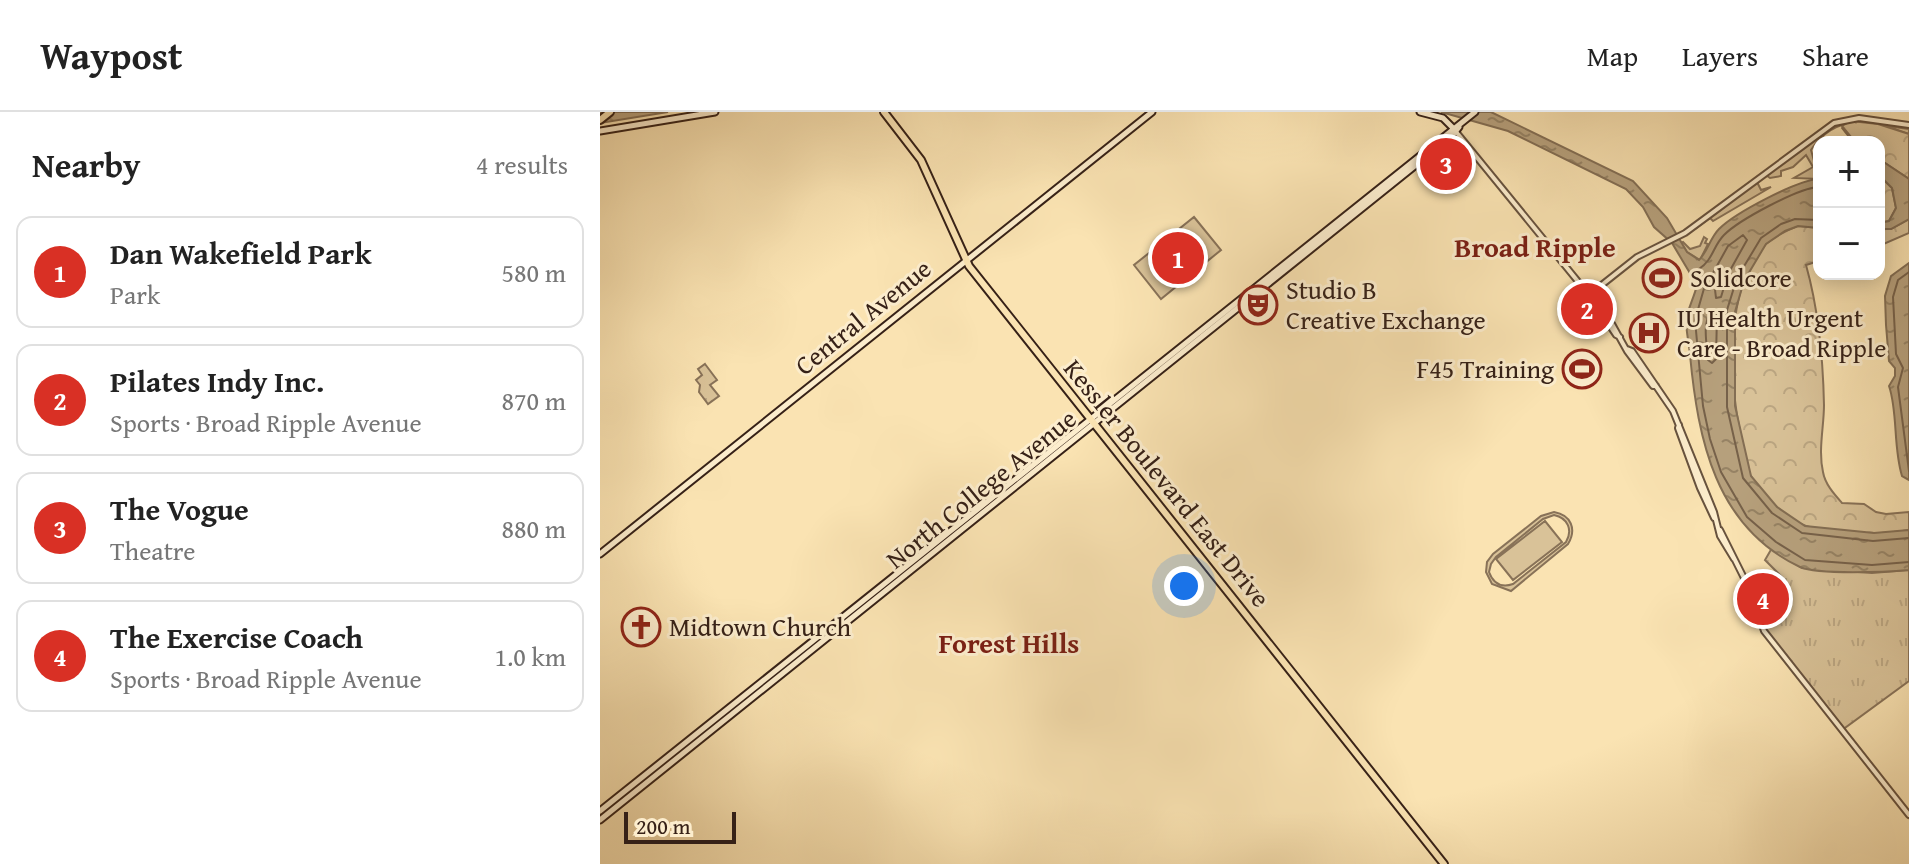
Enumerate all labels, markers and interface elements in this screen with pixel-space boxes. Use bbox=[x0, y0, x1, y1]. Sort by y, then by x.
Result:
text: Waypost bbox=[40, 27, 182, 83]
text: Map bbox=[1587, 35, 1638, 76]
text: Layers bbox=[1682, 35, 1758, 76]
text: Share bbox=[1802, 35, 1869, 76]
pin: 3 bbox=[1420, 134, 1472, 194]
map controls bbox=[1813, 136, 1885, 280]
button: + bbox=[1813, 136, 1885, 208]
text: Nearby bbox=[32, 140, 141, 189]
text: 4 results bbox=[476, 145, 568, 184]
button: − bbox=[1813, 208, 1885, 280]
district label: Broad Ripple bbox=[1454, 226, 1616, 267]
pin: 1 bbox=[1152, 228, 1204, 288]
text: Dan Wakefield Park bbox=[110, 231, 371, 275]
street label: Central Avenue bbox=[786, 249, 939, 384]
text: 1 bbox=[53, 253, 67, 292]
text: 580 m bbox=[501, 253, 566, 292]
sports icon: Solidcore bbox=[1641, 257, 1683, 299]
place label: Solidcore bbox=[1690, 258, 1792, 297]
place label: Studio B Creative Exchange bbox=[1286, 270, 1486, 339]
text: Park bbox=[110, 275, 160, 314]
pin: 2 bbox=[1561, 279, 1613, 339]
theatre icon: Studio B Creative Exchange bbox=[1237, 284, 1279, 326]
place label: IU Health Urgent Care - Broad Ripple bbox=[1677, 298, 1886, 367]
hospital icon: IU Health Urgent Care - Broad Ripple bbox=[1628, 312, 1670, 354]
sports icon: F45 Training bbox=[1561, 348, 1603, 390]
place label: F45 Training bbox=[1416, 349, 1554, 388]
street label: Kessler Boulevard East Drive bbox=[1055, 350, 1280, 615]
text: Pilates Indy Inc. bbox=[110, 359, 324, 403]
text: 2 bbox=[53, 381, 67, 420]
text: 870 m bbox=[501, 381, 566, 420]
street label: North College Avenue bbox=[877, 399, 1084, 578]
text: Sports · Broad Ripple Avenue bbox=[110, 403, 422, 442]
text: The Vogue bbox=[110, 487, 249, 531]
text: 3 bbox=[53, 509, 67, 548]
text: 880 m bbox=[501, 509, 566, 548]
text: Theatre bbox=[110, 531, 195, 570]
your location bbox=[1164, 566, 1204, 606]
pin: 4 bbox=[1737, 569, 1789, 629]
church icon: Midtown Church bbox=[620, 606, 662, 648]
place label: Midtown Church bbox=[669, 607, 852, 646]
text: The Exercise Coach bbox=[110, 615, 363, 659]
district label: Forest Hills bbox=[939, 622, 1079, 663]
text: 4 bbox=[53, 637, 67, 676]
text: 1.0 km bbox=[494, 637, 566, 676]
text: Sports · Broad Ripple Avenue bbox=[110, 659, 422, 698]
scale bar bbox=[624, 808, 736, 844]
text: 200 m bbox=[636, 810, 691, 842]

